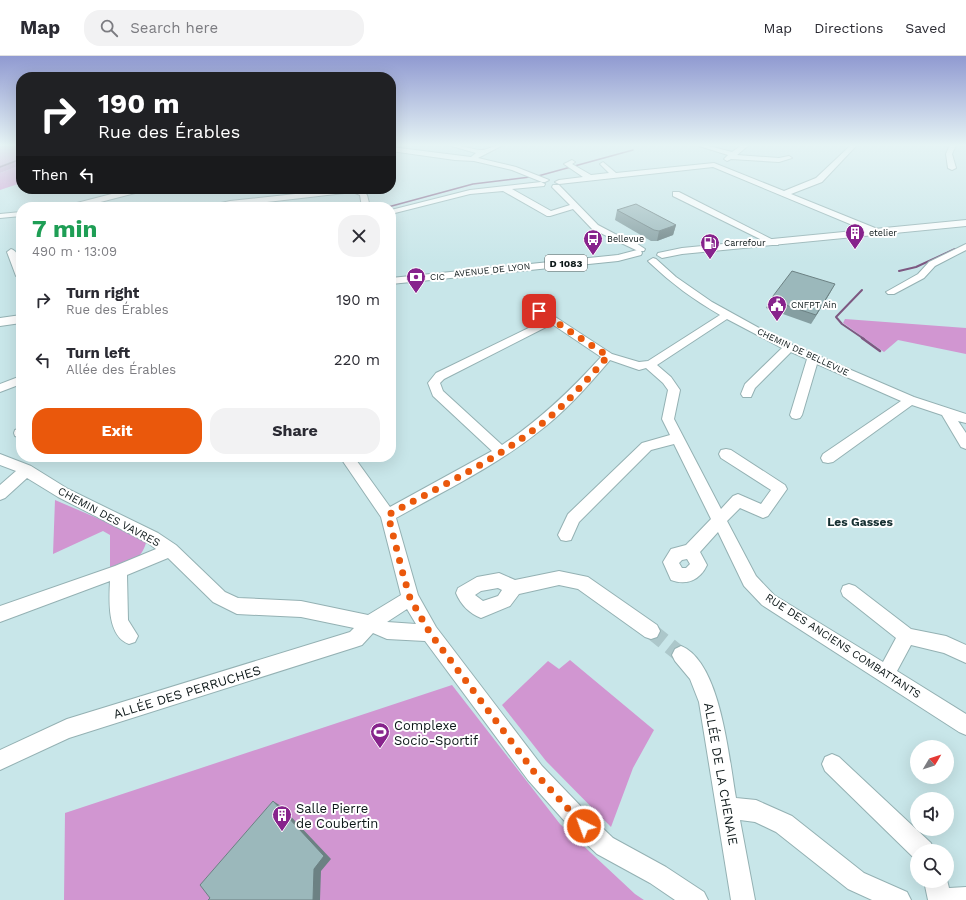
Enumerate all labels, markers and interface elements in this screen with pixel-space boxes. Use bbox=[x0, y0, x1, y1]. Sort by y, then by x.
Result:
search box bbox=[84, 10, 364, 46]
text: Map bbox=[20, 16, 60, 39]
icon: search bbox=[98, 17, 120, 39]
text: Search here bbox=[130, 19, 218, 37]
text: Map bbox=[764, 20, 792, 36]
text: Directions bbox=[814, 20, 883, 36]
text: Saved bbox=[905, 20, 946, 36]
text: 190 m bbox=[98, 87, 180, 120]
icon: right bbox=[32, 88, 84, 140]
text: Rue des Érables bbox=[98, 121, 240, 142]
icon: left bbox=[76, 164, 98, 186]
text: Then bbox=[32, 166, 68, 184]
text: 7 min bbox=[32, 215, 97, 243]
button: close bbox=[338, 215, 380, 257]
building icon: etelier bbox=[844, 222, 866, 250]
bus stop icon: Bellevue bbox=[582, 228, 604, 256]
place label: etelier bbox=[869, 228, 897, 238]
fuel station icon: Carrefour bbox=[699, 232, 721, 260]
place label: Bellevue bbox=[607, 234, 644, 244]
place label: Carrefour bbox=[724, 238, 766, 248]
text: 490 m · 13:09 bbox=[32, 244, 117, 259]
road number: D 1083 bbox=[545, 255, 587, 271]
street label: AVENUE DE LYON bbox=[453, 261, 531, 279]
bank icon: CIC bbox=[405, 266, 427, 294]
place label: CIC bbox=[430, 272, 445, 282]
text: Turn right bbox=[66, 284, 139, 302]
icon: right bbox=[32, 289, 54, 311]
text: 190 m bbox=[336, 291, 380, 309]
pin bbox=[522, 294, 556, 328]
public building icon: CNFPT Ain bbox=[766, 294, 788, 322]
icon: arrive bbox=[528, 300, 550, 322]
place label: CNFPT Ain bbox=[791, 300, 837, 310]
text: Rue des Érables bbox=[66, 302, 169, 317]
street label: CHEMIN DE BELLEVUE bbox=[756, 326, 851, 378]
text: Turn left bbox=[66, 344, 130, 362]
icon: left bbox=[32, 349, 54, 371]
text: 220 m bbox=[334, 351, 380, 369]
text: Allée des Érables bbox=[66, 362, 176, 377]
button: Exit bbox=[32, 408, 202, 454]
button: Share bbox=[210, 408, 380, 454]
street label: CHEMIN DES VAVRES bbox=[56, 484, 162, 550]
district label: Les Gasses bbox=[827, 515, 893, 529]
street label: RUE DES ANCIENS COMBATTANTS bbox=[763, 591, 923, 701]
street label: ALLÉE DES PERRUCHES bbox=[111, 661, 263, 722]
street label: ALLÉE DE LA CHENAIE bbox=[701, 701, 742, 846]
place label: Complexe Socio-Sportif bbox=[394, 718, 478, 748]
sports icon: Complexe Socio-Sportif bbox=[369, 721, 391, 749]
north arrow bbox=[910, 740, 954, 784]
map controls bbox=[910, 740, 954, 888]
button: sound bbox=[910, 792, 954, 836]
place label: Salle Pierre de Coubertin bbox=[296, 801, 378, 831]
building icon: Salle Pierre de Coubertin bbox=[271, 804, 293, 832]
position arrow bbox=[563, 805, 605, 847]
button: search bbox=[910, 844, 954, 888]

